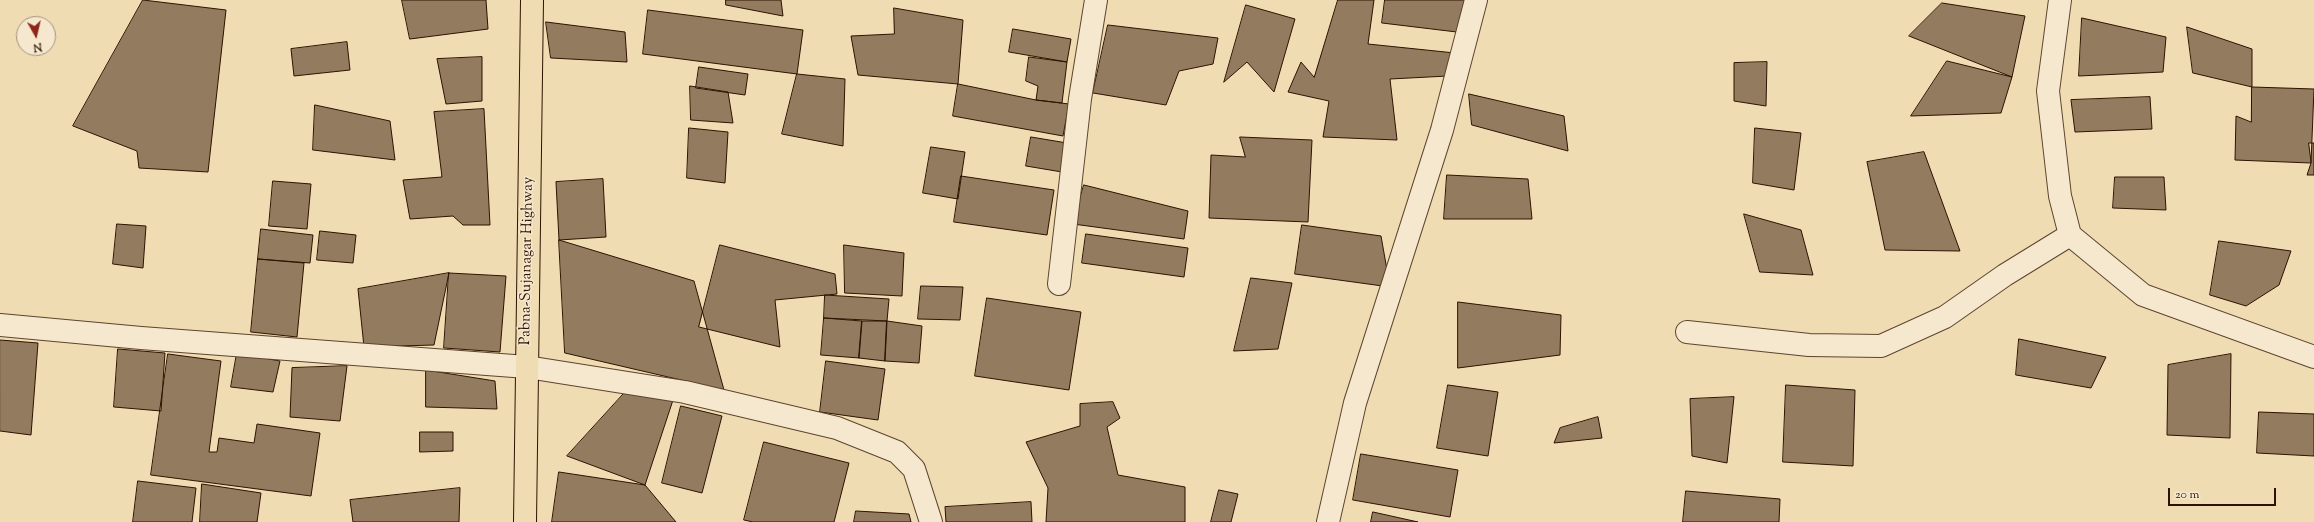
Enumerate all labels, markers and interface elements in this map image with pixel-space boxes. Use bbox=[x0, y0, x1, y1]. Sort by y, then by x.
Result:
north arrow bbox=[16, 16, 56, 56]
text: N bbox=[32, 38, 43, 55]
street label: Pabna-Sujanagar Highway bbox=[518, 177, 538, 345]
scale bar bbox=[2170, 480, 2278, 506]
text: 20 m bbox=[2175, 486, 2199, 504]

